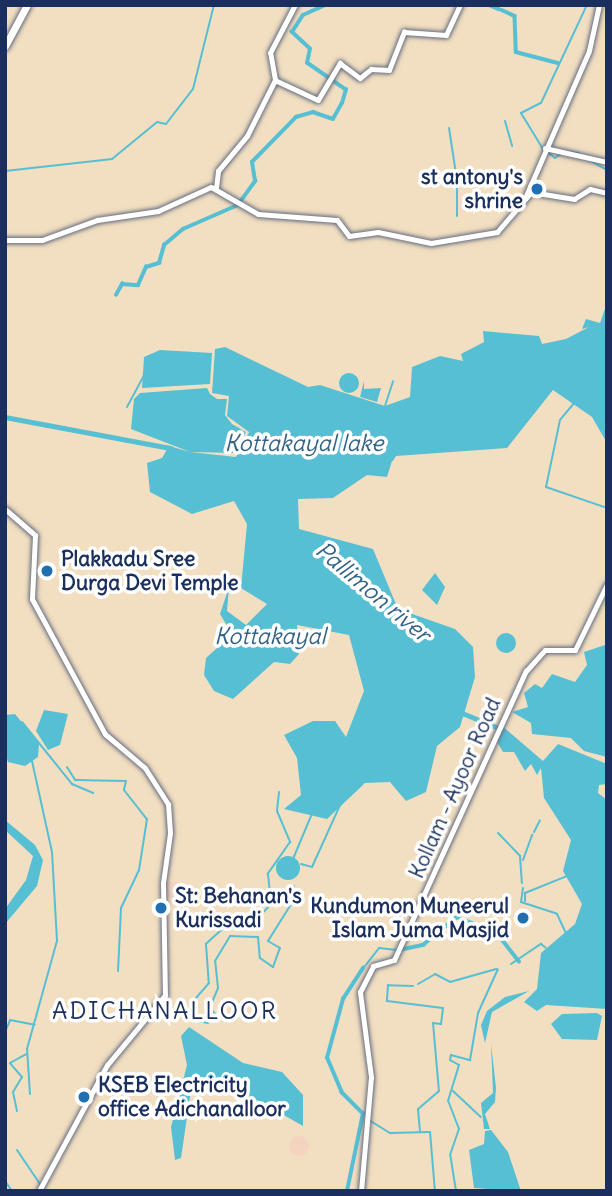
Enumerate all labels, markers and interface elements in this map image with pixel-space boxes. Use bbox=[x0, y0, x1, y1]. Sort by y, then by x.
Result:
place label: st antony's shrine bbox=[421, 164, 523, 214]
marker: st antony's shrine bbox=[529, 181, 545, 197]
water label: Kottakayal lake bbox=[225, 429, 383, 457]
water label: Pallimon river bbox=[310, 536, 436, 648]
place label: Plakkadu Sree Durga Devi Temple bbox=[61, 546, 239, 596]
marker: Plakkadu Sree Durga Devi Temple bbox=[39, 563, 55, 579]
water label: Kottakayal bbox=[214, 622, 326, 650]
street label: Kollam - Ayoor Road bbox=[404, 694, 506, 882]
place label: St: Behanan's Kurissadi bbox=[175, 883, 302, 933]
place label: Kundumon Muneerul Islam Juma Masjid bbox=[310, 893, 509, 943]
marker: St: Behanan's Kurissadi bbox=[153, 900, 169, 916]
marker: Kundumon Muneerul Islam Juma Masjid bbox=[515, 910, 531, 926]
district label: ADICHANALLOOR bbox=[54, 997, 276, 1025]
place label: KSEB Electricity office Adichanalloor bbox=[98, 1072, 286, 1122]
marker: KSEB Electricity office Adichanalloor bbox=[76, 1089, 92, 1105]

